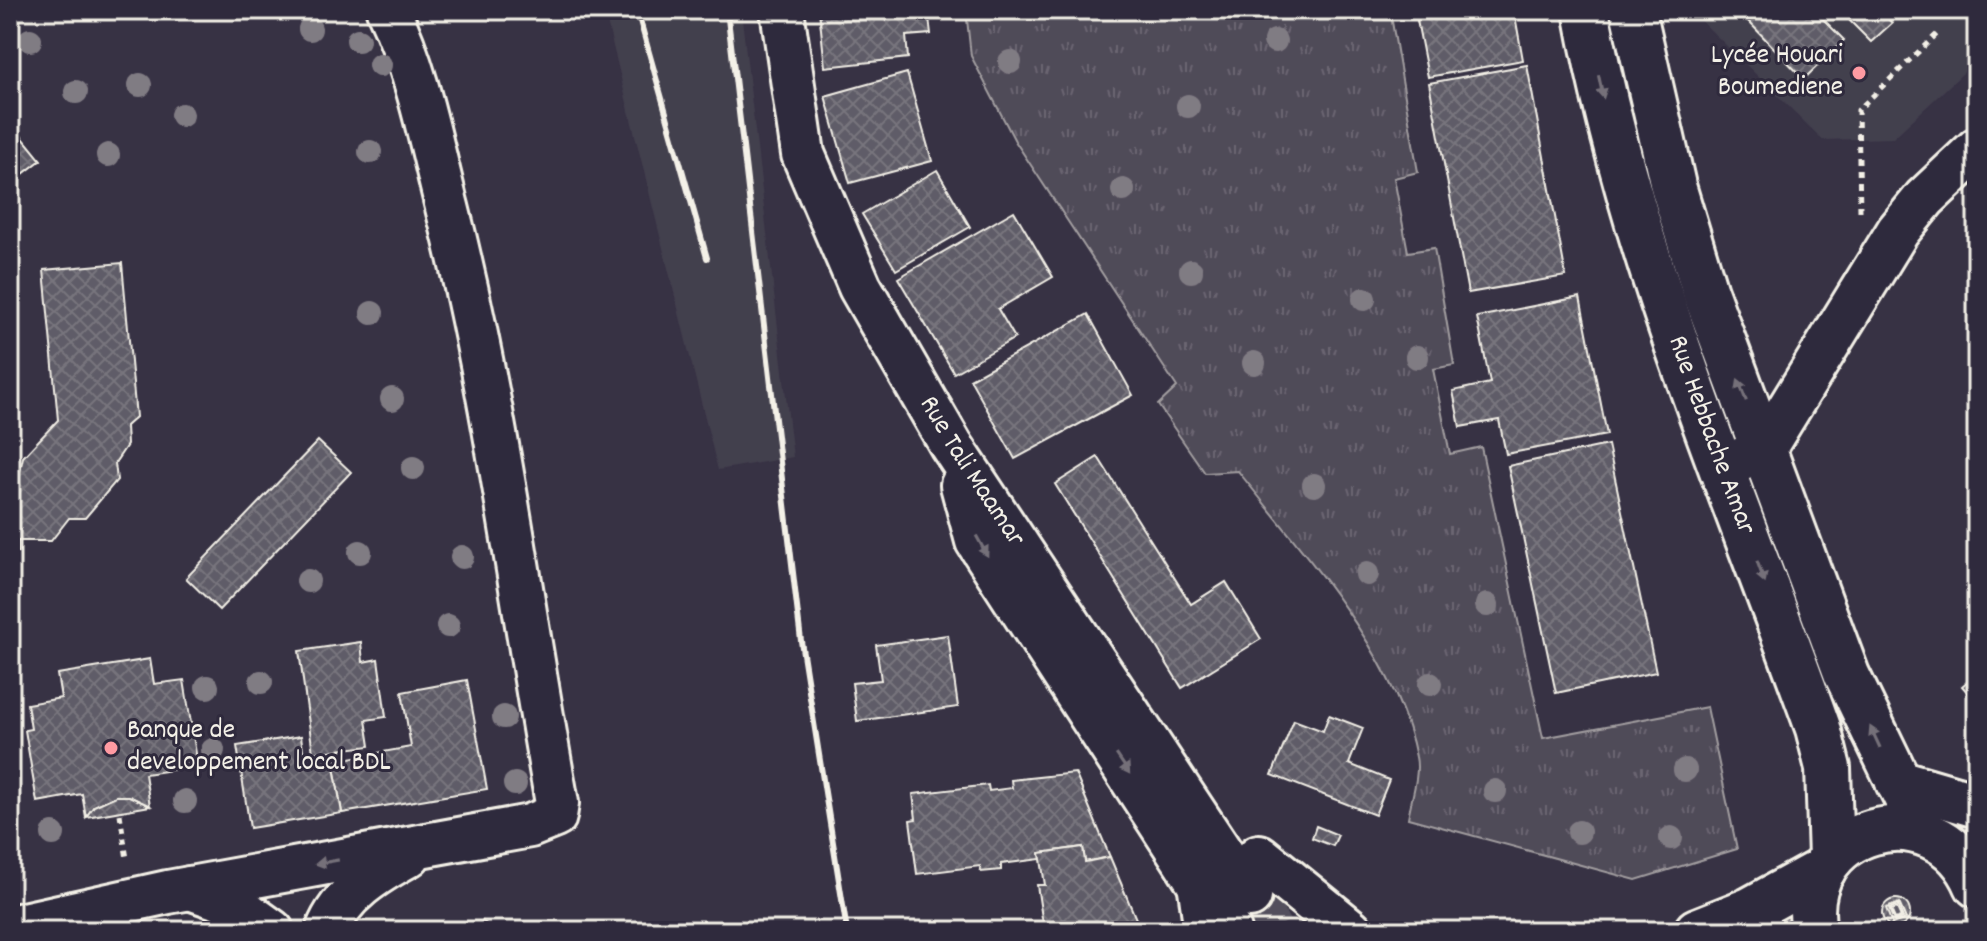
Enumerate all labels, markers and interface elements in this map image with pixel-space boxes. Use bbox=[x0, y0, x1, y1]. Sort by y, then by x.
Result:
place label: Lycée Houari Boumediene bbox=[1711, 37, 1843, 109]
marker: Lycée Houari Boumediene bbox=[1850, 64, 1868, 82]
one-way arrow bbox=[1595, 74, 1607, 99]
street label: Rue Hebbache Amar bbox=[1656, 331, 1765, 542]
one-way arrow bbox=[1735, 378, 1748, 402]
street label: Rue Tali Maamar bbox=[907, 389, 1034, 556]
one-way arrow bbox=[975, 535, 989, 557]
one-way arrow bbox=[1755, 560, 1768, 584]
place label: Banque de developpement local BDL bbox=[127, 712, 391, 784]
one-way arrow bbox=[1868, 726, 1882, 749]
marker: Banque de developpement local BDL bbox=[102, 739, 120, 757]
one-way arrow bbox=[1116, 754, 1131, 775]
one-way arrow bbox=[314, 857, 339, 869]

